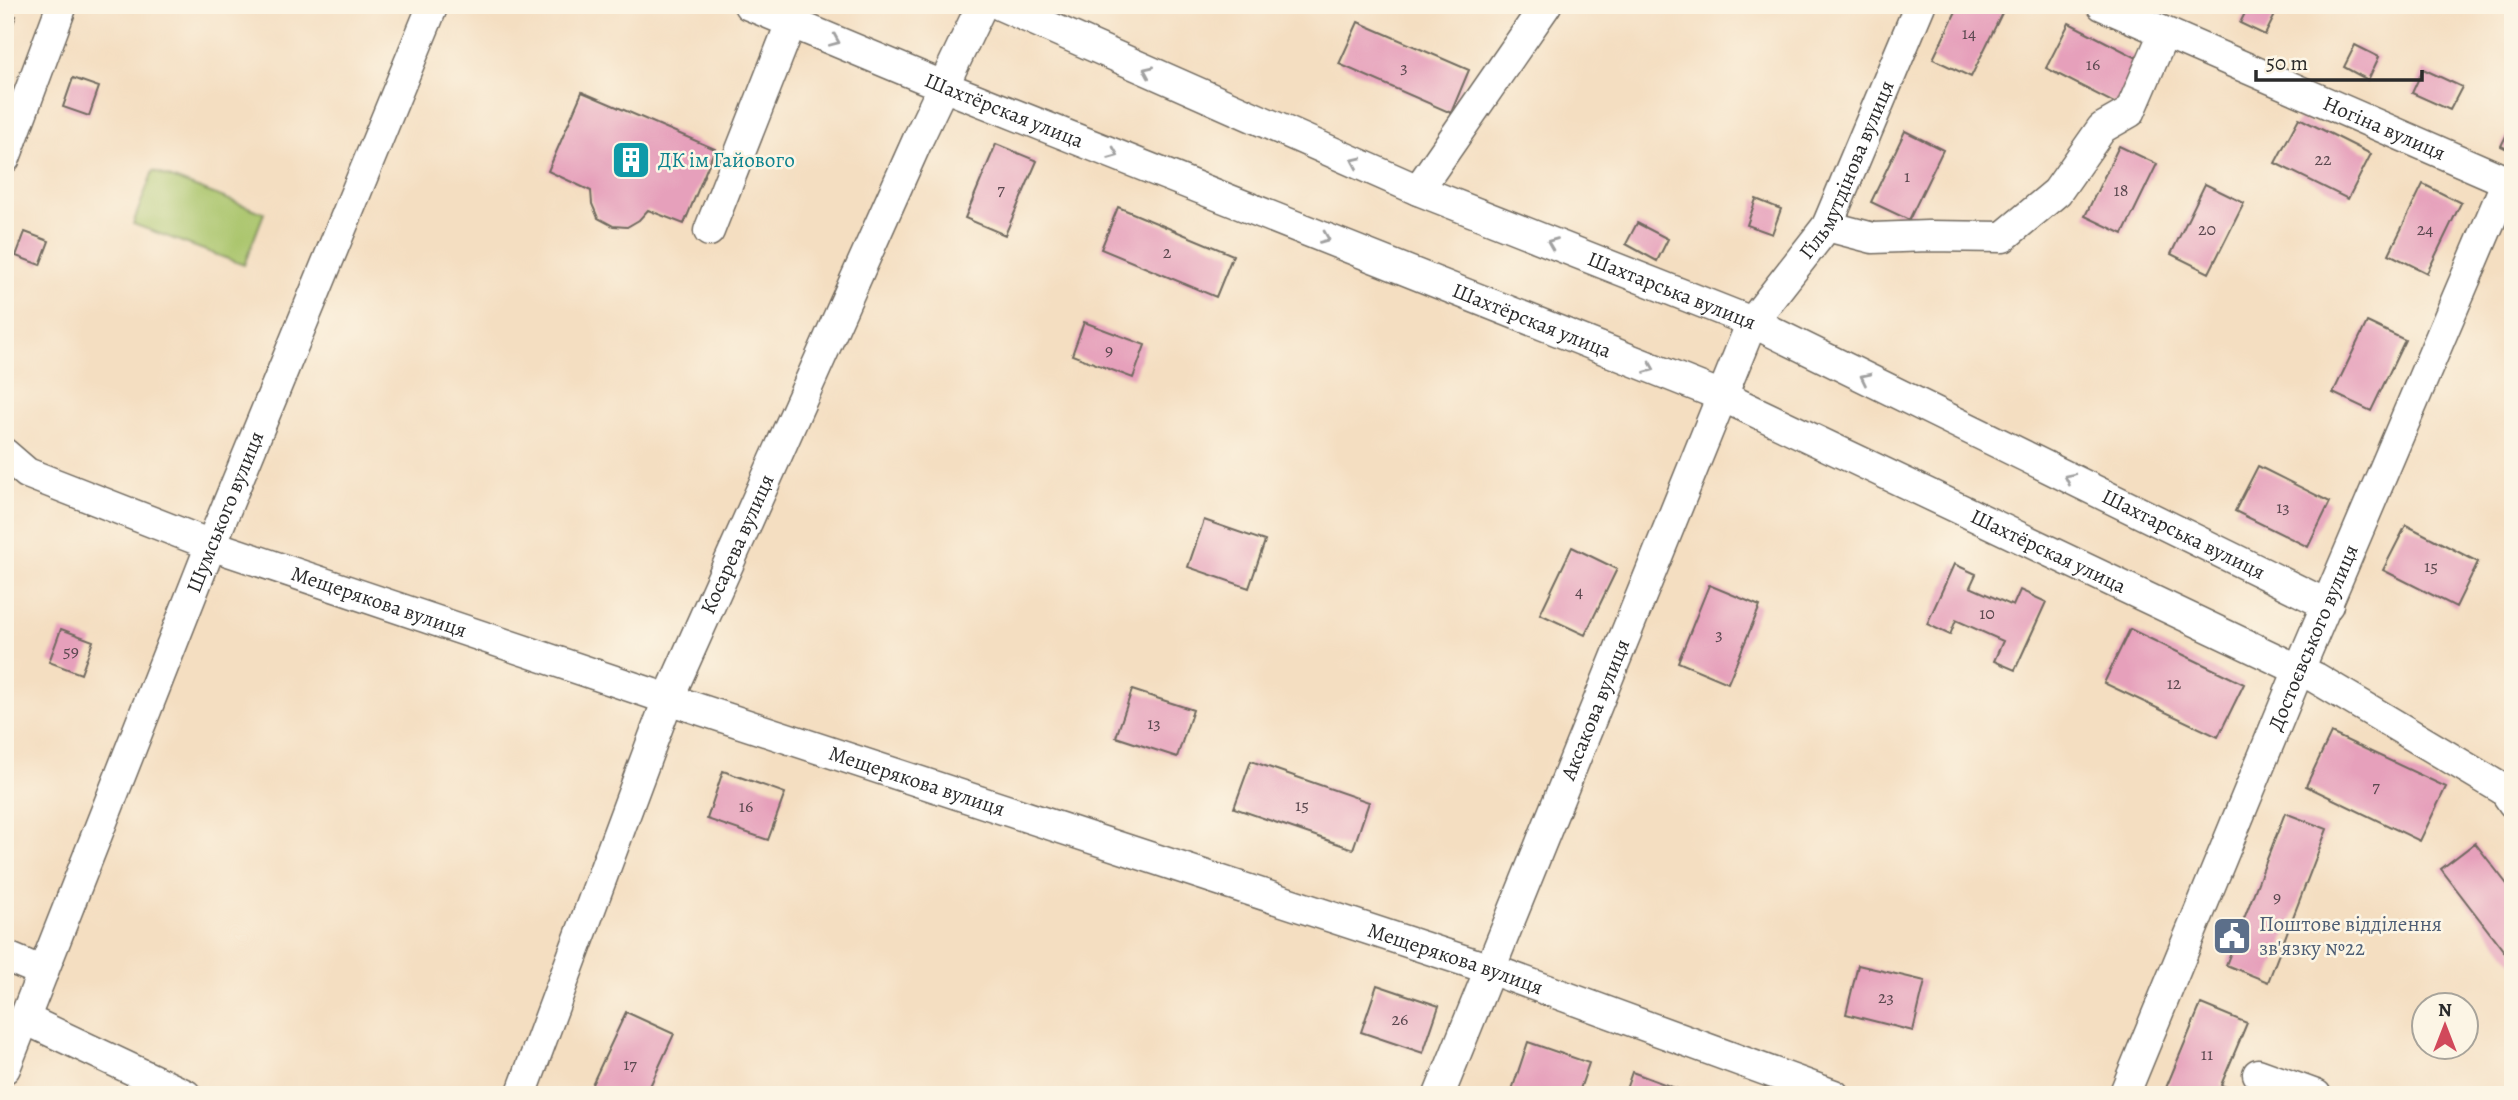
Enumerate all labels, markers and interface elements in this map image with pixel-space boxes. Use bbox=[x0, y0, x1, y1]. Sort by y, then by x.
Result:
house number: 14 bbox=[1962, 21, 1976, 45]
one-way arrow bbox=[828, 32, 840, 46]
scale bar bbox=[2256, 38, 2422, 82]
text: 50 m bbox=[2266, 49, 2308, 77]
house number: 16 bbox=[2086, 52, 2100, 76]
house number: 3 bbox=[1400, 55, 1408, 79]
one-way arrow bbox=[1142, 65, 1155, 79]
street label: Шахтёрская улица bbox=[920, 66, 1088, 155]
street label: Гільмутдінова вулиця bbox=[1792, 76, 1901, 265]
street label: Ногіна вулиця bbox=[2319, 89, 2450, 167]
building icon: ДК ім Гайового bbox=[610, 139, 652, 181]
one-way arrow bbox=[1107, 145, 1119, 159]
place label: ДК ім Гайового bbox=[658, 146, 795, 174]
house number: 22 bbox=[2314, 147, 2332, 171]
one-way arrow bbox=[1351, 157, 1363, 171]
house number: 1 bbox=[1904, 164, 1910, 188]
house number: 7 bbox=[997, 177, 1005, 201]
house number: 18 bbox=[2114, 178, 2128, 202]
house number: 20 bbox=[2198, 217, 2216, 241]
house number: 24 bbox=[2417, 217, 2433, 241]
one-way arrow bbox=[1318, 230, 1330, 244]
one-way arrow bbox=[1546, 237, 1558, 251]
house number: 2 bbox=[1163, 240, 1172, 264]
street label: Шахтарська вулиця bbox=[1584, 244, 1760, 336]
street label: Шахтёрская улица bbox=[1448, 276, 1616, 365]
house number: 9 bbox=[1105, 338, 1113, 362]
one-way arrow bbox=[1643, 359, 1655, 373]
one-way arrow bbox=[1860, 372, 1872, 386]
street label: Шумського вулиця bbox=[180, 427, 270, 597]
street label: Косарева вулиця bbox=[694, 470, 781, 619]
one-way arrow bbox=[2064, 472, 2076, 486]
street label: Шахтарська вулиця bbox=[2097, 482, 2270, 586]
house number: 13 bbox=[2276, 495, 2290, 519]
street label: Шахтёрская улица bbox=[1966, 502, 2131, 600]
street label: Достоєвського вулиця bbox=[2261, 540, 2365, 735]
house number: 15 bbox=[2424, 554, 2438, 578]
street label: Мещерякова вулиця bbox=[288, 559, 471, 644]
house number: 4 bbox=[1575, 579, 1583, 603]
house number: 10 bbox=[1979, 601, 1995, 625]
house number: 3 bbox=[1715, 622, 1723, 646]
street label: Аксакова вулиця bbox=[1554, 635, 1636, 785]
house number: 59 bbox=[63, 639, 79, 663]
house number: 12 bbox=[2167, 671, 2182, 695]
house number: 13 bbox=[1147, 711, 1161, 735]
street label: Мещерякова вулиця bbox=[825, 739, 1009, 823]
house number: 7 bbox=[2372, 774, 2380, 798]
house number: 15 bbox=[1295, 793, 1309, 817]
house number: 16 bbox=[739, 794, 753, 818]
house number: 9 bbox=[2273, 885, 2281, 909]
place label: Поштове відділення зв'язку №22 bbox=[2259, 910, 2442, 962]
public building icon: Поштове відділення зв'язку №22 bbox=[2211, 915, 2253, 957]
street label: Мещерякова вулиця bbox=[1364, 916, 1547, 1001]
house number: 23 bbox=[1878, 985, 1894, 1009]
north arrow bbox=[2410, 992, 2480, 1062]
text: N bbox=[2438, 997, 2452, 1023]
house number: 26 bbox=[1392, 1007, 1408, 1031]
house number: 11 bbox=[2201, 1042, 2213, 1066]
house number: 17 bbox=[623, 1052, 637, 1076]

